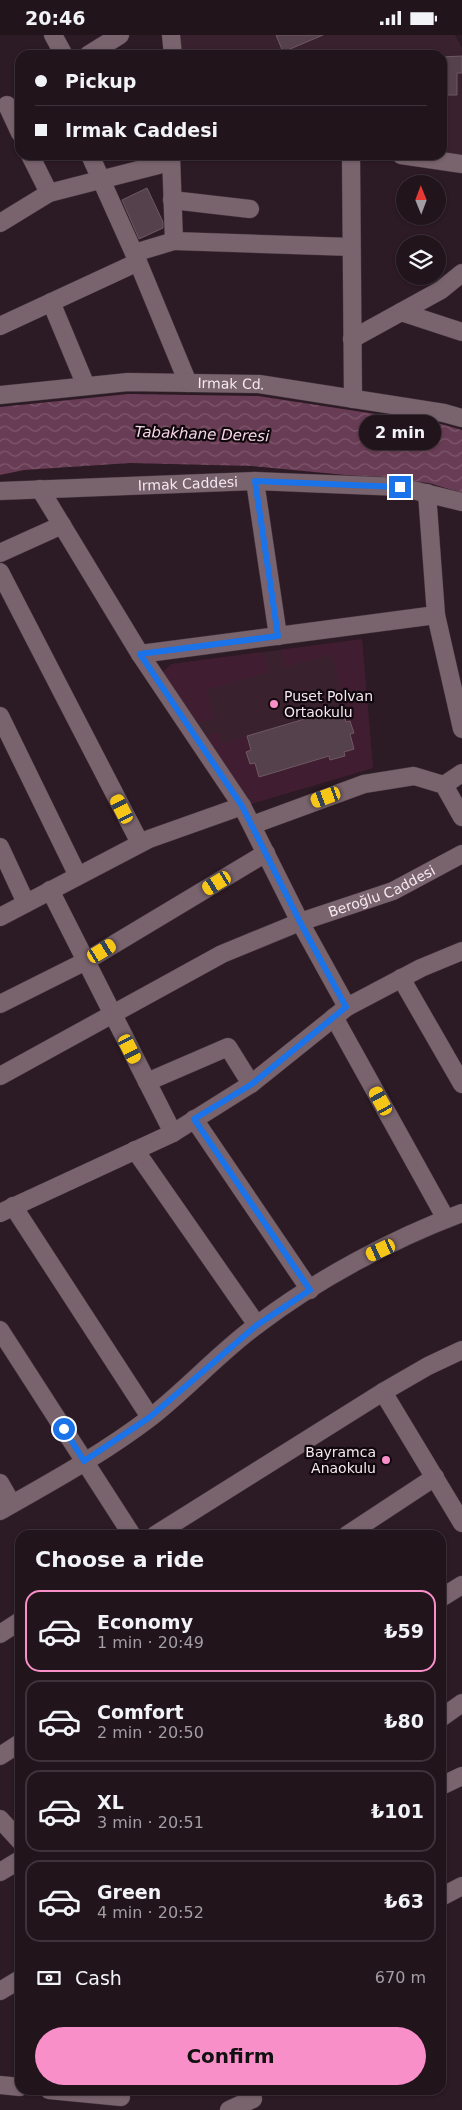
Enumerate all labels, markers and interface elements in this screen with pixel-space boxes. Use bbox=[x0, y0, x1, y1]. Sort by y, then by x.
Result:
text: 20:46 bbox=[25, 7, 85, 29]
text: Pickup bbox=[65, 70, 136, 92]
text: Irmak Caddesi bbox=[65, 119, 218, 141]
north arrow bbox=[396, 175, 446, 225]
map controls bbox=[396, 175, 446, 285]
button: layers bbox=[396, 235, 446, 285]
street label: Irmak Cd. bbox=[197, 375, 266, 393]
callout: 2 min bbox=[359, 415, 441, 449]
water label: Tabakhane Deresi bbox=[134, 423, 270, 445]
text: 2 min bbox=[375, 423, 425, 442]
street label: Irmak Caddesi bbox=[137, 474, 238, 494]
route end bbox=[389, 476, 411, 498]
place label: Puset Polvan Ortaokulu bbox=[284, 688, 373, 720]
marker: Puset Polvan Ortaokulu bbox=[268, 698, 280, 710]
car bbox=[309, 785, 342, 809]
car bbox=[108, 792, 135, 826]
street label: Beroğlu Caddesi bbox=[326, 862, 438, 920]
car bbox=[200, 869, 233, 897]
car bbox=[85, 937, 118, 965]
car bbox=[116, 1032, 143, 1066]
car bbox=[367, 1084, 394, 1118]
car bbox=[364, 1237, 397, 1263]
route start bbox=[53, 1418, 75, 1440]
place label: Bayramca Anaokulu bbox=[305, 1444, 376, 1476]
marker: Bayramca Anaokulu bbox=[380, 1454, 392, 1466]
text: Choose a ride bbox=[35, 1547, 204, 1572]
icon: car bbox=[37, 1609, 82, 1654]
text: Economy bbox=[97, 1611, 193, 1633]
text: ₺59 bbox=[384, 1620, 424, 1642]
text: 1 min · 20:49 bbox=[97, 1633, 204, 1652]
icon: car bbox=[37, 1699, 82, 1744]
text: Comfort bbox=[97, 1701, 184, 1723]
text: ₺80 bbox=[384, 1710, 424, 1732]
text: 2 min · 20:50 bbox=[97, 1723, 204, 1742]
icon: car bbox=[37, 1789, 82, 1834]
text: XL bbox=[97, 1791, 124, 1813]
text: ₺101 bbox=[371, 1800, 424, 1822]
text: 3 min · 20:51 bbox=[97, 1813, 204, 1832]
icon: car bbox=[37, 1879, 82, 1924]
text: Green bbox=[97, 1881, 161, 1903]
text: ₺63 bbox=[384, 1890, 424, 1912]
text: 4 min · 20:52 bbox=[97, 1903, 204, 1922]
icon: cash bbox=[35, 1964, 63, 1992]
text: Cash bbox=[75, 1967, 122, 1989]
text: 670 m bbox=[375, 1968, 426, 1987]
button: Confirm bbox=[35, 2027, 426, 2085]

